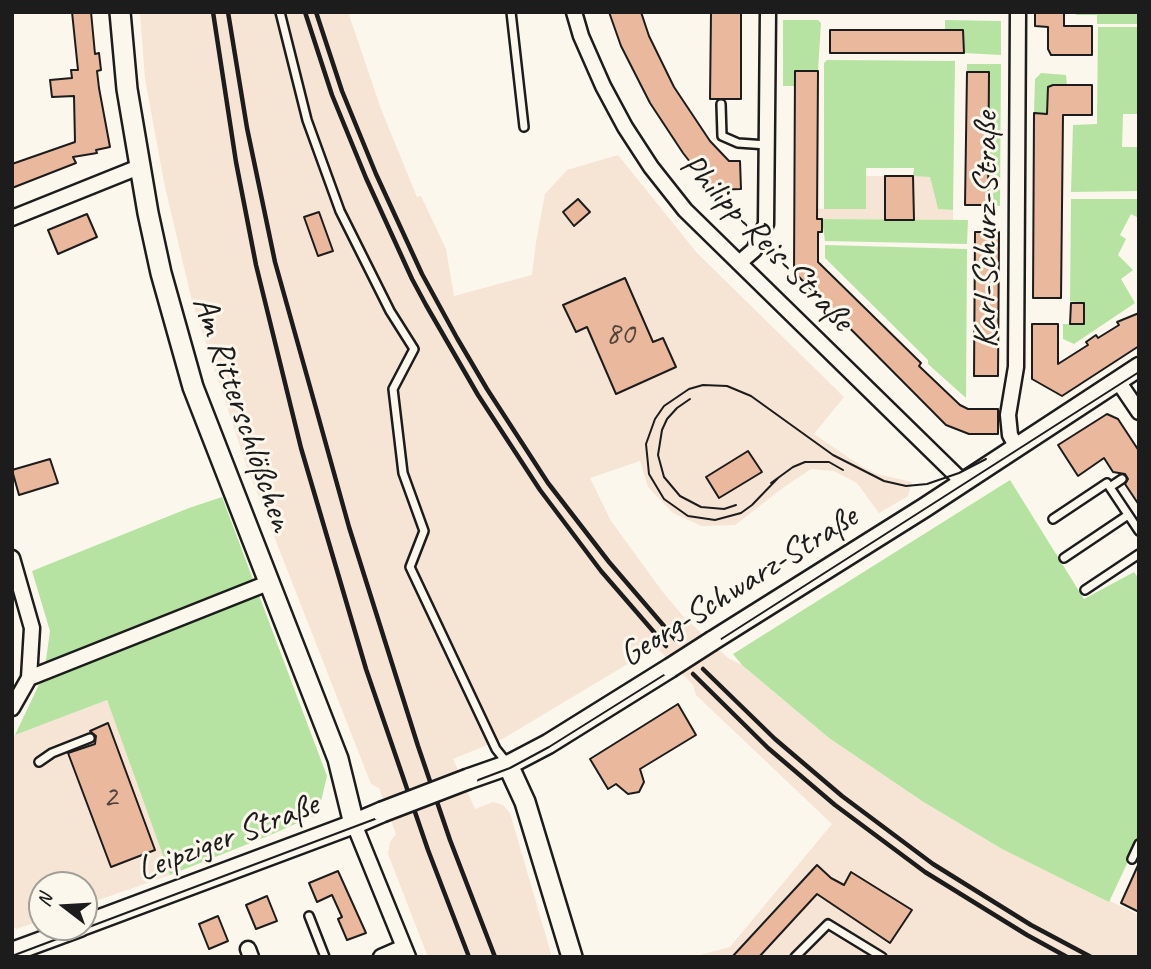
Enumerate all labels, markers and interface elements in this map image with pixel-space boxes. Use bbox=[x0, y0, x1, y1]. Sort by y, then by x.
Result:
street label: Karl-Schurz-Straße bbox=[966, 112, 1008, 348]
street label: Philipp-Reis-Straße bbox=[670, 145, 862, 341]
street label: Am Ritterschlößchen bbox=[182, 291, 302, 537]
house number: 80 bbox=[606, 316, 634, 354]
street label: Georg-Schwarz-Straße bbox=[612, 497, 866, 677]
house number: 2 bbox=[103, 779, 117, 817]
street label: Leipziger Straße bbox=[131, 784, 325, 892]
north arrow bbox=[28, 871, 98, 941]
text: N bbox=[32, 891, 58, 910]

